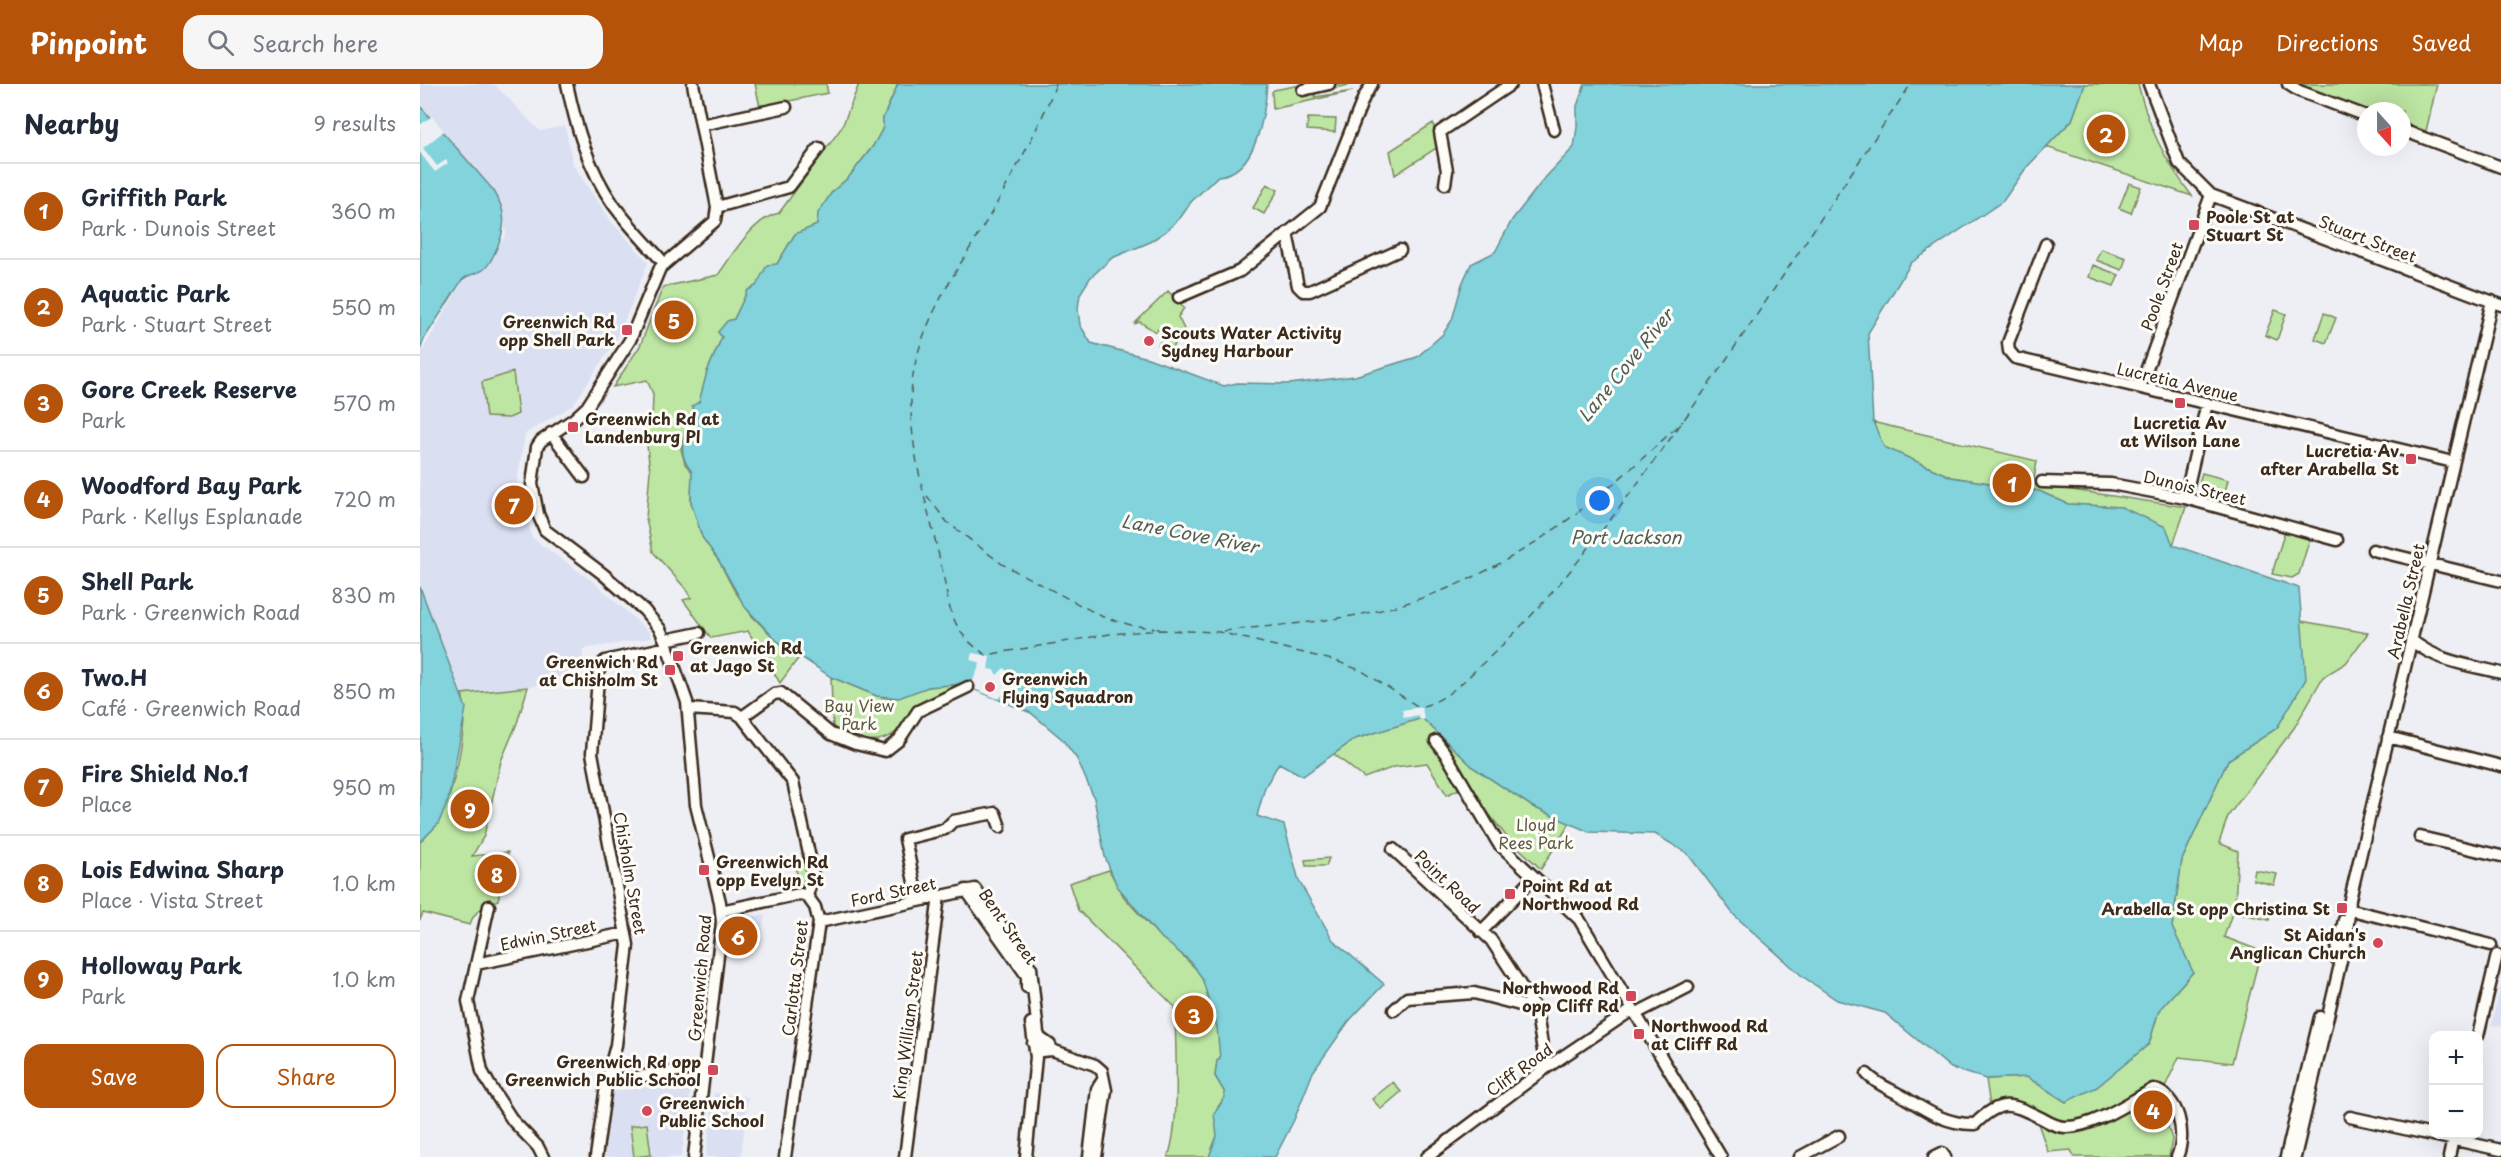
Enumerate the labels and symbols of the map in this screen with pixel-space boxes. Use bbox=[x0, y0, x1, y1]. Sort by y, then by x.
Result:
north arrow bbox=[2357, 102, 2411, 156]
pin: 2 bbox=[2086, 112, 2126, 156]
place label: Poole St at Stuart St bbox=[2206, 204, 2295, 246]
street label: Stuart Street bbox=[2316, 208, 2421, 268]
marker: Poole St at Stuart St bbox=[2187, 218, 2201, 232]
street label: Poole Street bbox=[2134, 238, 2188, 334]
pin: 5 bbox=[654, 298, 694, 342]
water label: Lane Cove River bbox=[1571, 301, 1681, 427]
place label: Greenwich Rd opp Shell Park bbox=[499, 309, 615, 351]
place label: Scouts Water Activity Sydney Harbour bbox=[1161, 320, 1342, 362]
marker: Greenwich Rd opp Shell Park bbox=[620, 323, 634, 337]
marker: Scouts Water Activity Sydney Harbour bbox=[1142, 334, 1156, 348]
street label: Lucretia Avenue bbox=[2115, 355, 2241, 407]
marker: Lucretia Av at Wilson Lane bbox=[2173, 396, 2187, 410]
place label: Greenwich Rd at Landenburg Pl bbox=[585, 406, 720, 448]
place label: Lucretia Av at Wilson Lane bbox=[2120, 410, 2240, 452]
marker: Greenwich Rd at Landenburg Pl bbox=[566, 420, 580, 434]
place label: Lucretia Av after Arabella St bbox=[2260, 438, 2399, 480]
marker: Lucretia Av after Arabella St bbox=[2404, 452, 2418, 466]
pin: 1 bbox=[1992, 460, 2032, 506]
street label: Dunois Street bbox=[2141, 464, 2249, 511]
pin: 7 bbox=[494, 482, 533, 528]
your location bbox=[1585, 486, 1614, 515]
water label: Lane Cove River bbox=[1119, 507, 1263, 560]
water label: Port Jackson bbox=[1571, 523, 1682, 550]
street label: Arabella Street bbox=[2380, 540, 2430, 661]
place label: Greenwich Rd at Jago St bbox=[690, 635, 803, 677]
place label: Greenwich Rd at Chisholm St bbox=[539, 649, 658, 691]
marker: Greenwich Rd at Jago St bbox=[671, 649, 685, 663]
marker: Greenwich Rd at Chisholm St bbox=[663, 663, 677, 677]
place label: Greenwich Flying Squadron bbox=[1002, 666, 1134, 708]
marker: Greenwich Flying Squadron bbox=[983, 680, 997, 694]
park label: Bay View Park bbox=[824, 693, 895, 735]
pin: 9 bbox=[451, 786, 490, 832]
street label: Chisholm Street bbox=[608, 810, 654, 937]
park label: Lloyd Rees Park bbox=[1498, 812, 1574, 854]
street label: Point Road bbox=[1410, 844, 1486, 918]
place label: Greenwich Rd opp Evelyn St bbox=[716, 849, 829, 891]
pin: 8 bbox=[478, 852, 517, 896]
marker: Greenwich Rd opp Evelyn St bbox=[697, 863, 711, 877]
street label: Ford Street bbox=[848, 870, 938, 912]
place label: Point Rd at Northwood Rd bbox=[1522, 873, 1639, 915]
street label: Bent Street bbox=[974, 883, 1044, 969]
marker: Point Rd at Northwood Rd bbox=[1503, 887, 1517, 901]
place label: Arabella St opp Christina St bbox=[2101, 896, 2330, 920]
marker: Arabella St opp Christina St bbox=[2335, 901, 2349, 915]
street label: Edwin Street bbox=[498, 912, 599, 956]
street label: Greenwich Road bbox=[682, 914, 716, 1042]
pin: 6 bbox=[718, 914, 758, 958]
street label: Carlotta Street bbox=[775, 918, 813, 1037]
place label: St Aidan's Anglican Church bbox=[2230, 922, 2366, 964]
marker: St Aidan's Anglican Church bbox=[2371, 936, 2385, 950]
street label: King William Street bbox=[886, 949, 928, 1101]
place label: Northwood Rd opp Cliff Rd bbox=[1502, 975, 1619, 1017]
marker: Northwood Rd opp Cliff Rd bbox=[1624, 989, 1638, 1003]
pin: 3 bbox=[1174, 992, 1214, 1038]
place label: Northwood Rd at Cliff Rd bbox=[1651, 1013, 1768, 1055]
marker: Northwood Rd at Cliff Rd bbox=[1632, 1027, 1646, 1041]
street label: Cliff Road bbox=[1481, 1037, 1557, 1101]
place label: Greenwich Rd opp Greenwich Public School bbox=[505, 1049, 701, 1091]
marker: Greenwich Rd opp Greenwich Public School bbox=[706, 1063, 720, 1077]
pin: 4 bbox=[2134, 1088, 2172, 1132]
place label: Greenwich Public School bbox=[659, 1090, 764, 1132]
marker: Greenwich Public School bbox=[640, 1104, 654, 1118]

